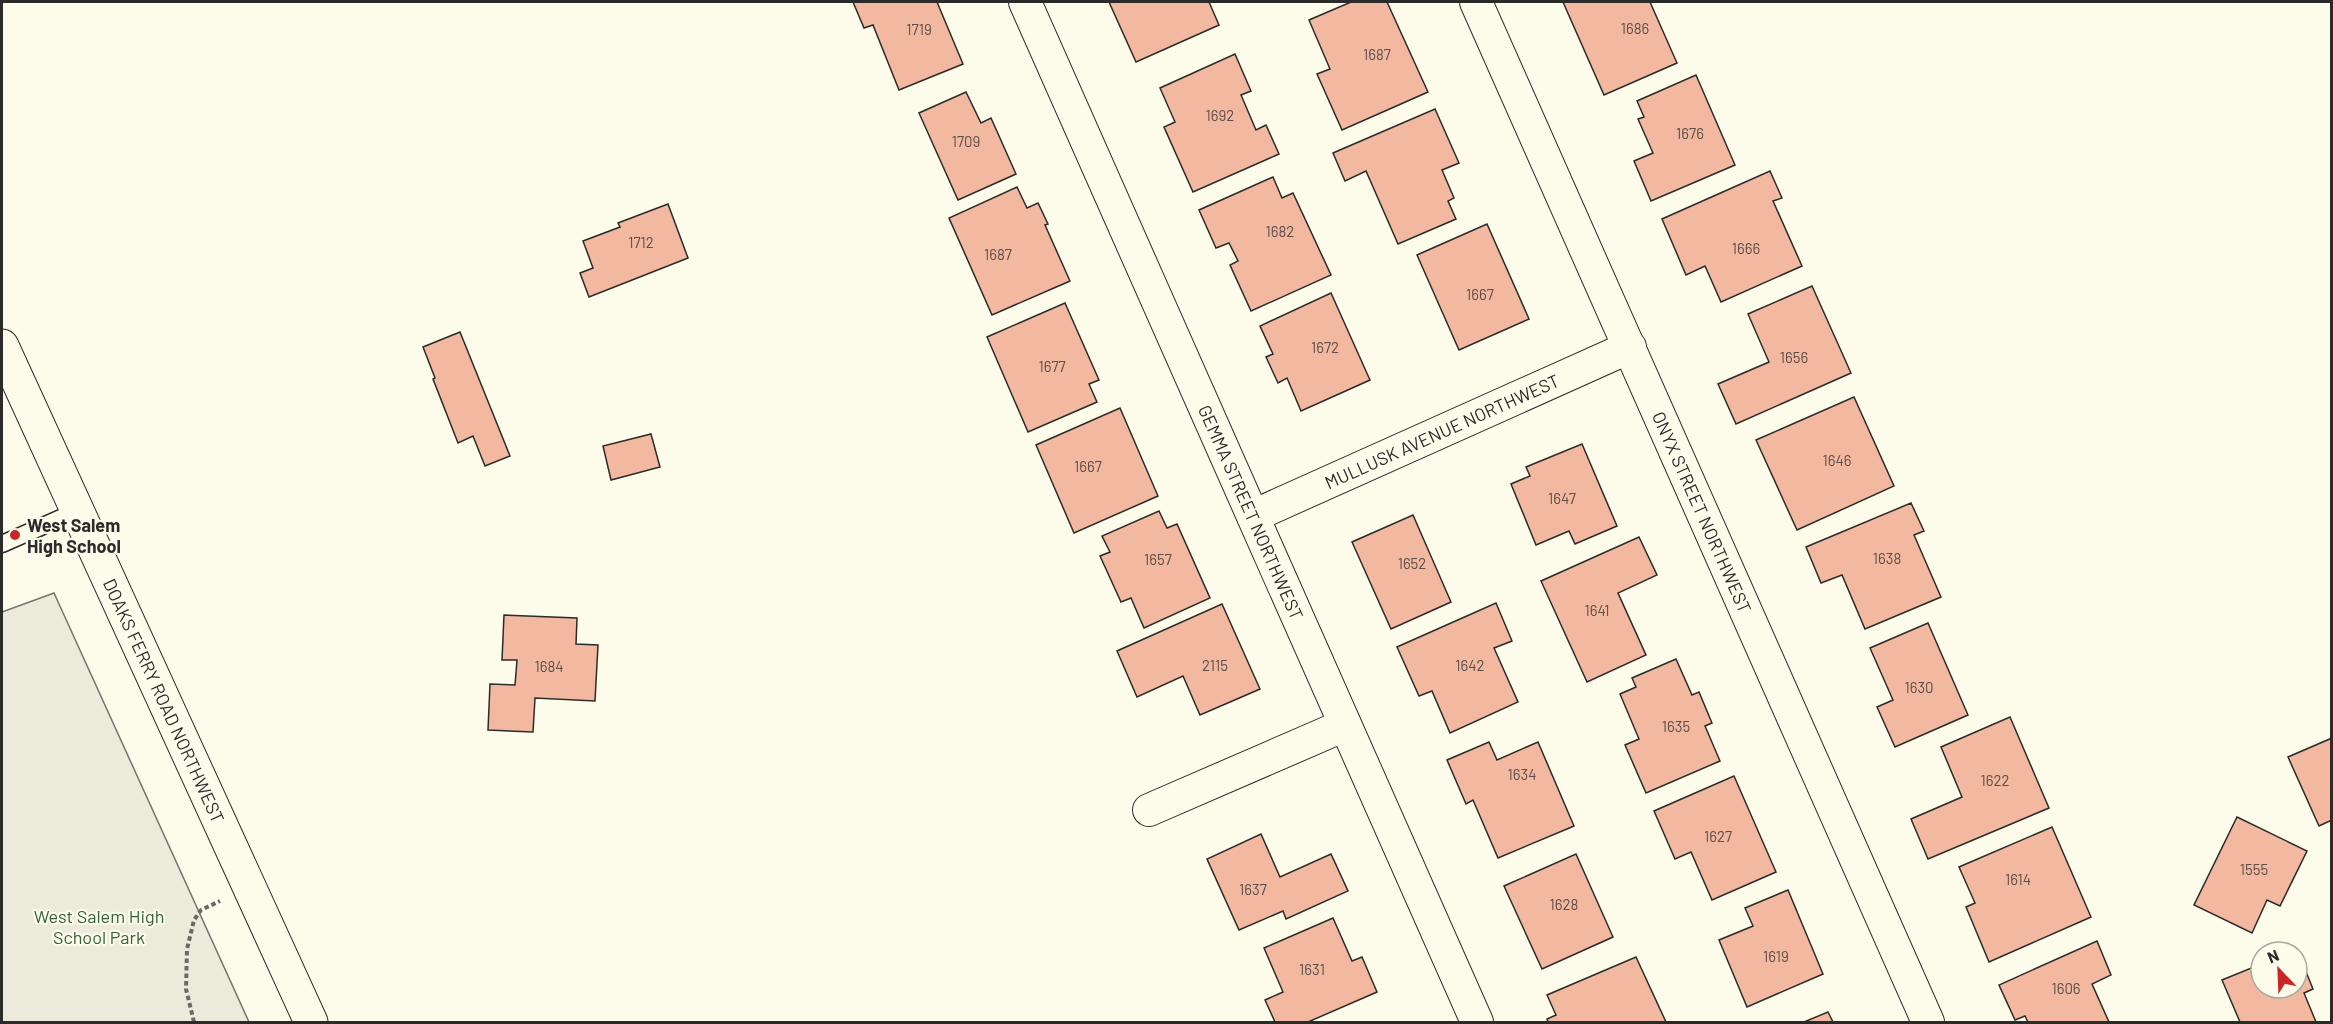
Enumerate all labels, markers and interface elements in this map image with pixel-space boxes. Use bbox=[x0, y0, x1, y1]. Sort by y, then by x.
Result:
house number: 1686 bbox=[1621, 19, 1649, 37]
house number: 1719 bbox=[906, 20, 932, 38]
house number: 1687 bbox=[1363, 45, 1391, 63]
house number: 1692 bbox=[1206, 106, 1234, 124]
house number: 1676 bbox=[1676, 124, 1704, 142]
house number: 1709 bbox=[952, 132, 980, 150]
house number: 1682 bbox=[1266, 222, 1294, 240]
house number: 1712 bbox=[628, 233, 654, 251]
house number: 1666 bbox=[1732, 239, 1760, 257]
house number: 1687 bbox=[984, 245, 1012, 263]
house number: 1667 bbox=[1466, 285, 1494, 303]
house number: 1672 bbox=[1311, 338, 1339, 356]
house number: 1656 bbox=[1780, 348, 1808, 366]
house number: 1677 bbox=[1038, 357, 1066, 375]
street label: MULLUSK AVENUE NORTHWEST bbox=[1321, 369, 1563, 493]
street label: GEMMA STREET NORTHWEST bbox=[1194, 401, 1308, 623]
street label: ONYX STREET NORTHWEST bbox=[1648, 408, 1756, 616]
house number: 1646 bbox=[1823, 451, 1851, 469]
house number: 1667 bbox=[1074, 457, 1102, 475]
house number: 1647 bbox=[1548, 489, 1576, 507]
place label: West Salem High School bbox=[27, 514, 121, 557]
marker: West Salem High School bbox=[8, 528, 22, 542]
house number: 1638 bbox=[1873, 549, 1901, 567]
house number: 1657 bbox=[1144, 550, 1172, 568]
house number: 1652 bbox=[1398, 554, 1426, 572]
street label: DOAKS FERRY ROAD NORTHWEST bbox=[99, 575, 229, 826]
house number: 1641 bbox=[1584, 601, 1610, 619]
house number: 2115 bbox=[1202, 656, 1228, 674]
house number: 1642 bbox=[1455, 656, 1485, 674]
house number: 1684 bbox=[534, 657, 564, 675]
house number: 1630 bbox=[1904, 678, 1934, 696]
house number: 1635 bbox=[1662, 717, 1690, 735]
house number: 1634 bbox=[1508, 765, 1536, 783]
house number: 1622 bbox=[1980, 771, 2010, 789]
house number: 1627 bbox=[1704, 827, 1732, 845]
house number: 1555 bbox=[2240, 860, 2268, 878]
house number: 1614 bbox=[2005, 870, 2031, 888]
house number: 1637 bbox=[1239, 880, 1267, 898]
house number: 1628 bbox=[1550, 895, 1578, 913]
park label: West Salem High School Park bbox=[34, 905, 164, 948]
north arrow bbox=[2249, 940, 2309, 1000]
text: N bbox=[2264, 945, 2282, 967]
house number: 1619 bbox=[1763, 947, 1789, 965]
house number: 1631 bbox=[1299, 960, 1325, 978]
house number: 1606 bbox=[2051, 979, 2081, 997]

